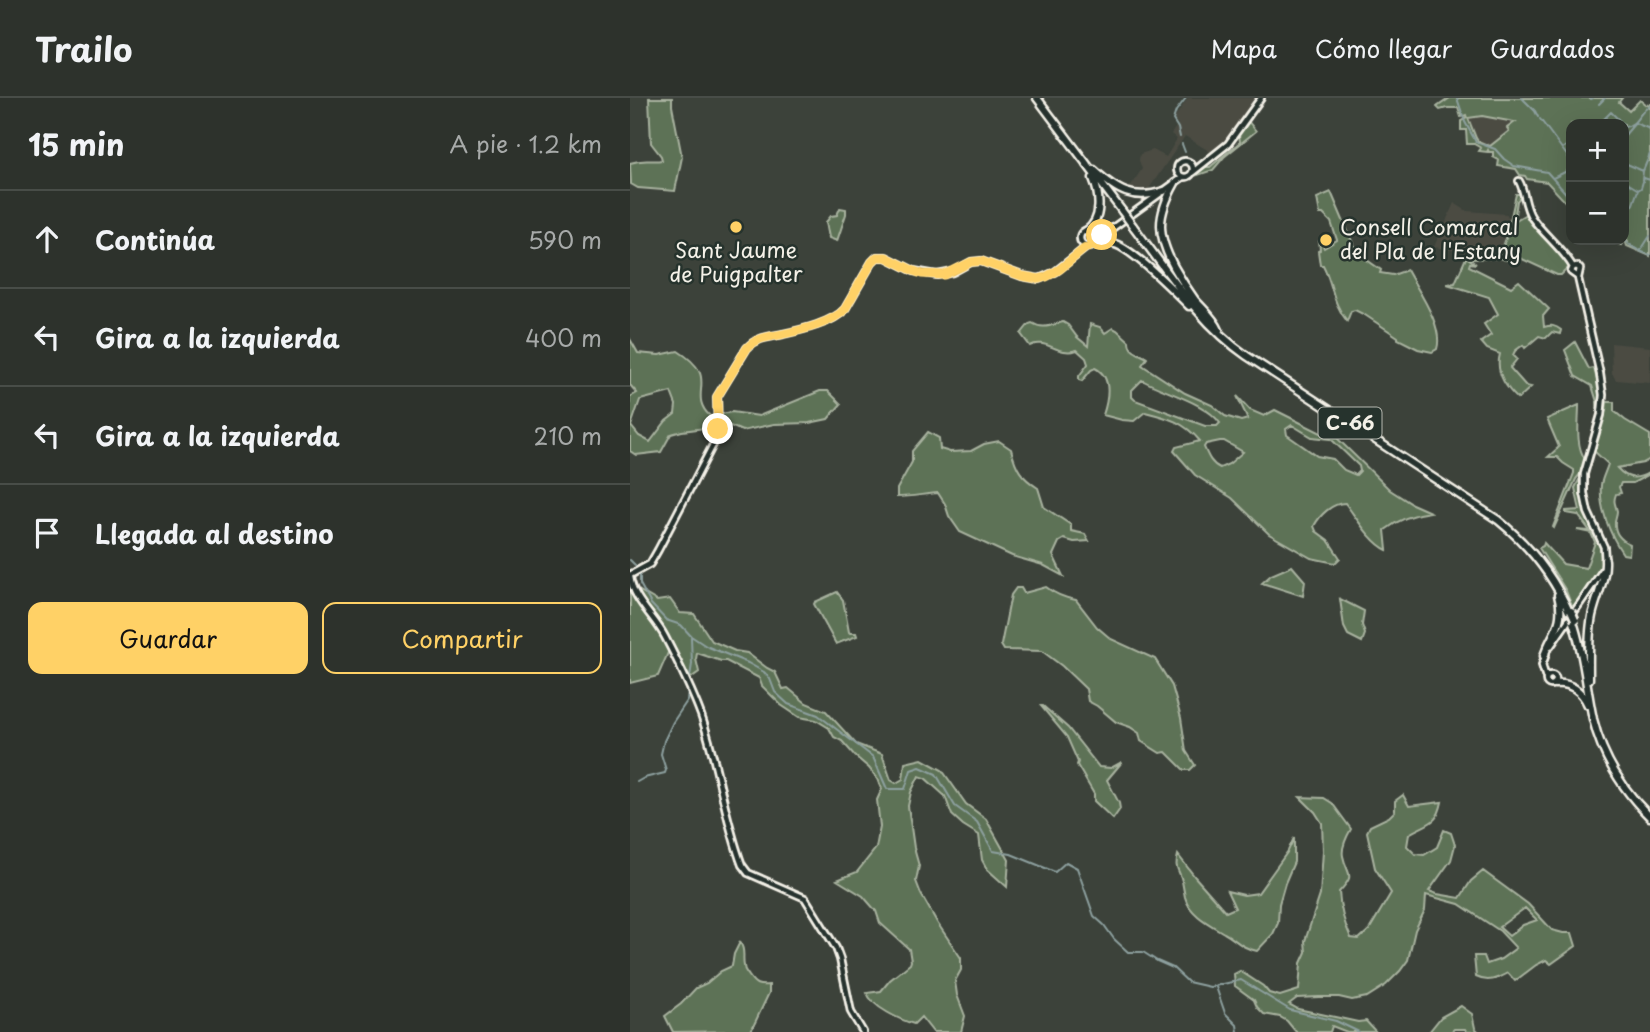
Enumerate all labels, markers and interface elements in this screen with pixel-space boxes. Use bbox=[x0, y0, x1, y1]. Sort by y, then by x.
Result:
text: Trailo bbox=[35, 23, 132, 73]
text: Mapa bbox=[1211, 30, 1277, 66]
text: Cómo llegar bbox=[1315, 30, 1452, 66]
text: Guardados bbox=[1490, 30, 1615, 66]
map controls bbox=[1566, 119, 1629, 245]
button: + bbox=[1566, 119, 1629, 182]
text: 15 min bbox=[28, 121, 125, 166]
text: A pie · 1.2 km bbox=[450, 126, 602, 161]
button: − bbox=[1566, 182, 1629, 245]
place label: Consell Comarcal del Pla de l'Estany bbox=[1340, 210, 1521, 266]
marker: Sant Jaume de Puigpalter bbox=[728, 219, 744, 235]
route start bbox=[1086, 219, 1117, 250]
icon: ahead bbox=[28, 220, 66, 258]
text: Continúa bbox=[95, 220, 215, 259]
text: 590 m bbox=[528, 222, 602, 257]
marker: Consell Comarcal del Pla de l'Estany bbox=[1318, 232, 1334, 248]
place label: Sant Jaume de Puigpalter bbox=[670, 233, 803, 289]
icon: left bbox=[28, 318, 66, 356]
text: Gira a la izquierda bbox=[95, 318, 340, 357]
text: 400 m bbox=[525, 320, 602, 355]
road number: C-66 bbox=[1318, 408, 1382, 438]
route end bbox=[702, 413, 733, 444]
icon: left bbox=[28, 416, 66, 454]
text: Gira a la izquierda bbox=[95, 416, 340, 455]
text: 210 m bbox=[534, 418, 602, 453]
icon: arrive bbox=[28, 514, 66, 552]
text: Llegada al destino bbox=[95, 514, 334, 553]
button: Guardar bbox=[28, 602, 308, 674]
button: Compartir bbox=[322, 602, 602, 674]

